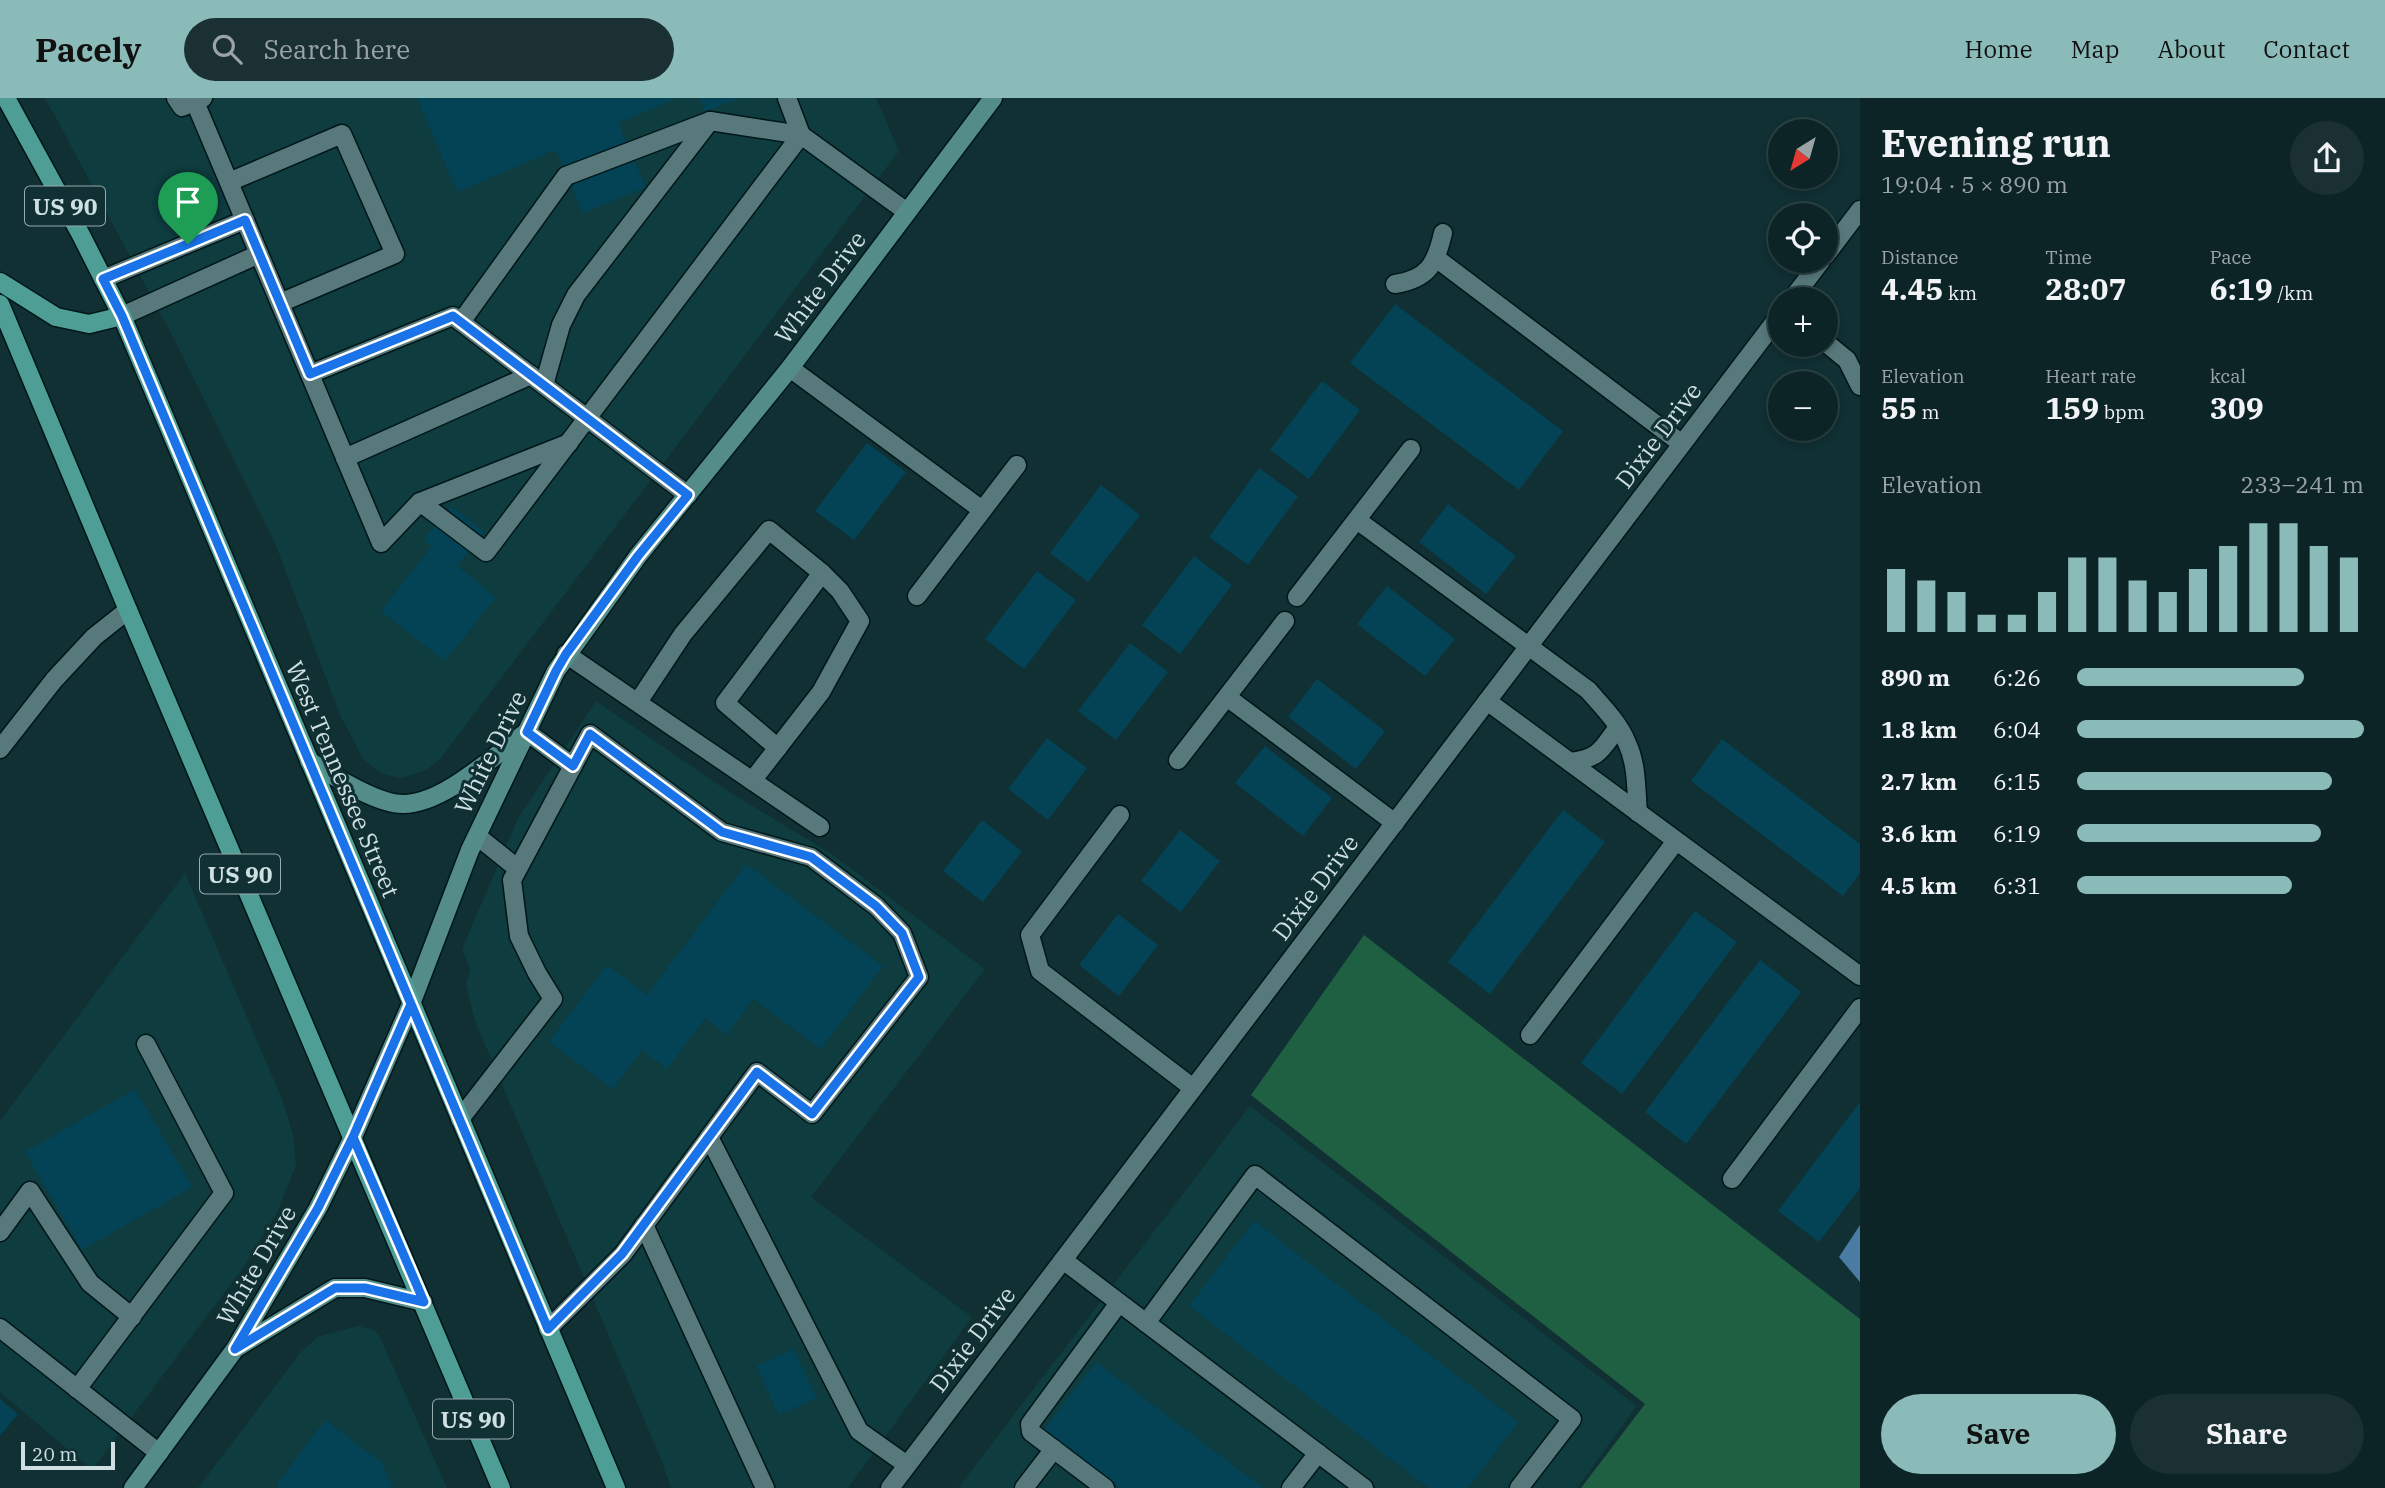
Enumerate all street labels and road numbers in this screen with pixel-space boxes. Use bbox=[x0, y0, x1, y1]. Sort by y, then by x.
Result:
road number: US 90 bbox=[25, 186, 105, 226]
street label: White Drive bbox=[767, 224, 873, 350]
street label: Dixie Drive bbox=[1608, 376, 1708, 494]
street label: West Tennessee Street bbox=[279, 656, 407, 902]
street label: White Drive bbox=[446, 685, 534, 819]
street label: Dixie Drive bbox=[1265, 828, 1365, 946]
road number: US 90 bbox=[200, 854, 280, 894]
street label: White Drive bbox=[209, 1199, 303, 1331]
street label: Dixie Drive bbox=[922, 1280, 1022, 1398]
road number: US 90 bbox=[433, 1400, 513, 1438]

